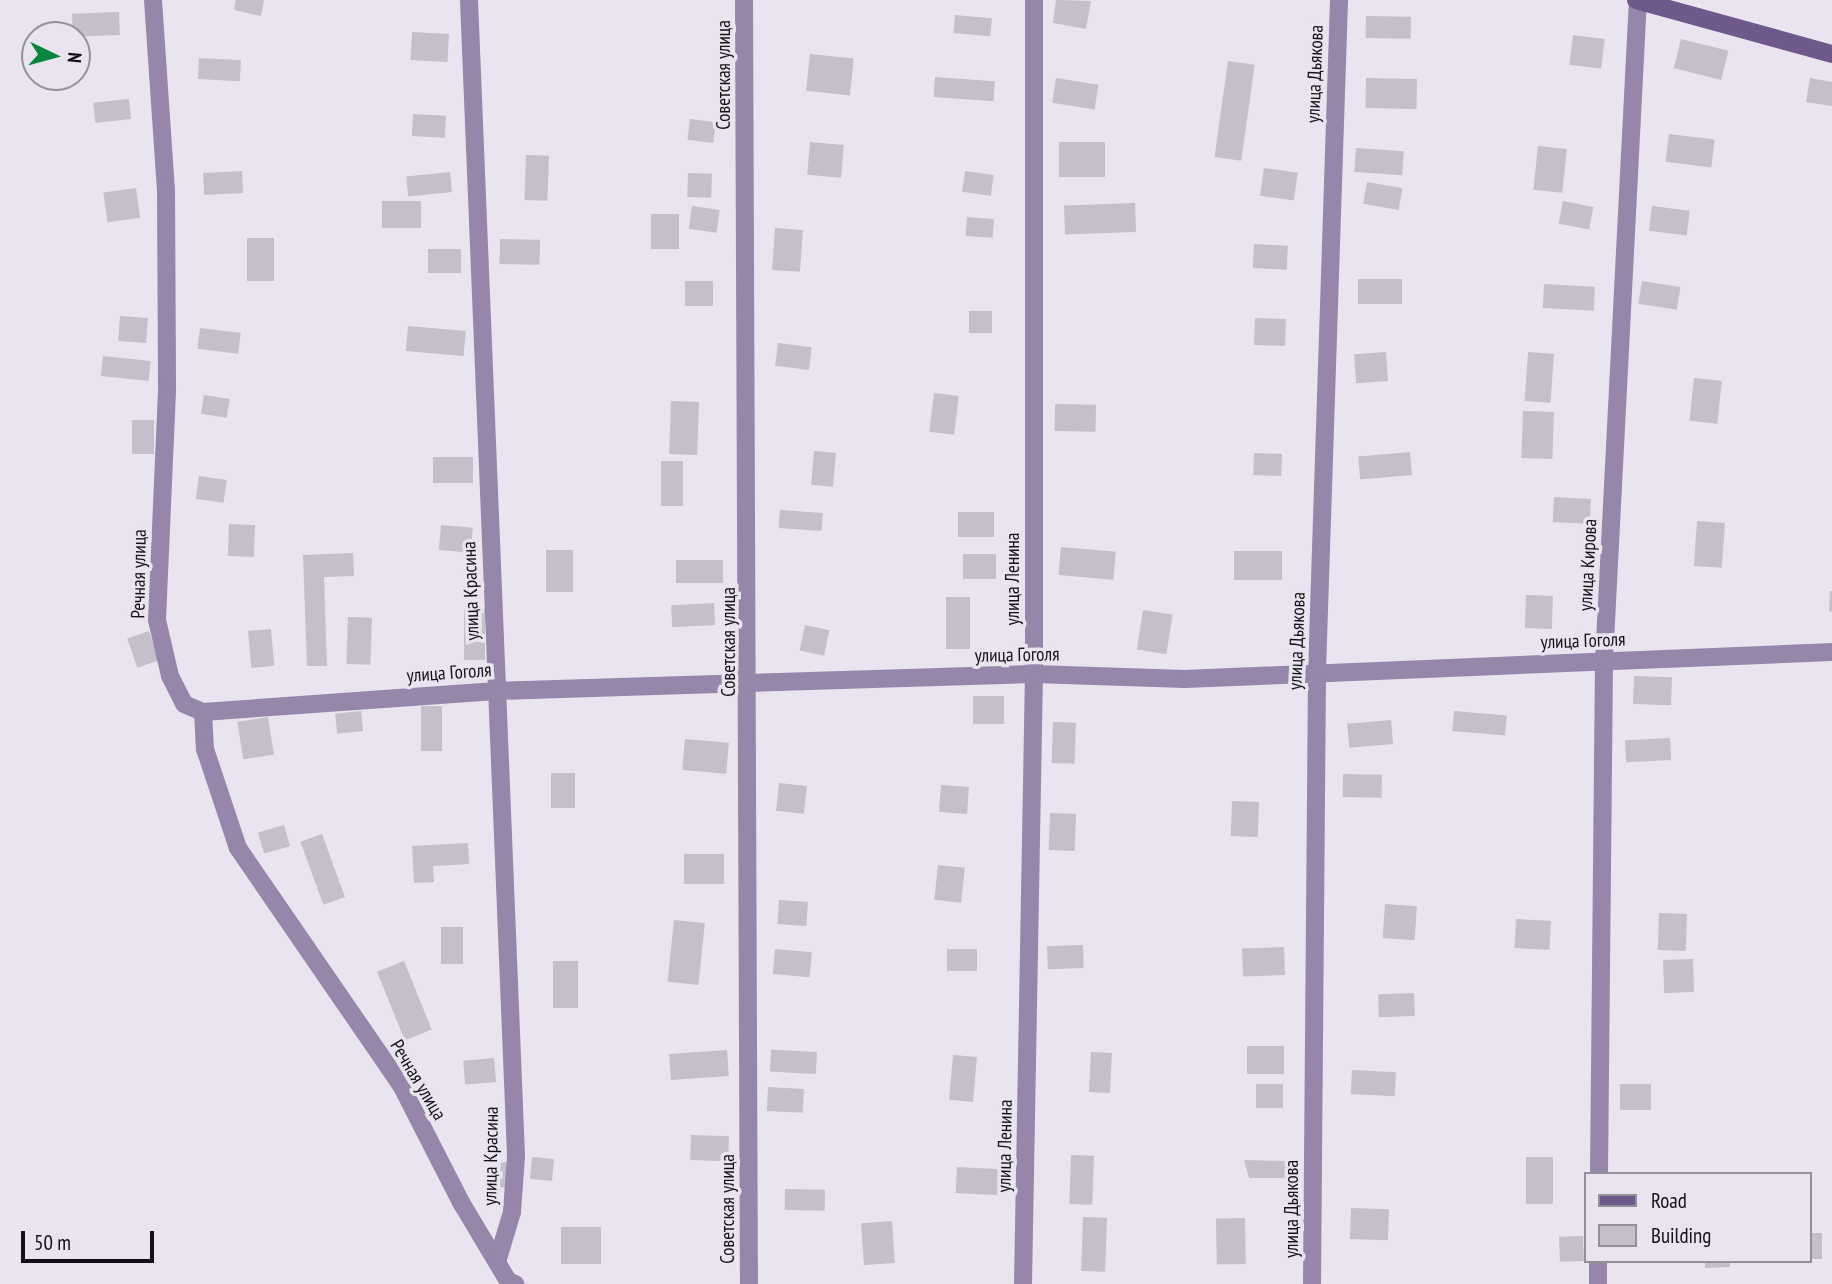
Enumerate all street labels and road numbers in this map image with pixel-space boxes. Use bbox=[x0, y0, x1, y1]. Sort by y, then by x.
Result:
street label: Советская улица bbox=[713, 20, 735, 130]
street label: улица Дьякова bbox=[1302, 24, 1328, 124]
street label: улица Кирова bbox=[1574, 518, 1602, 612]
street label: Речная улица bbox=[127, 529, 151, 619]
street label: улица Ленина bbox=[1002, 533, 1024, 625]
street label: улица Красина bbox=[458, 541, 484, 641]
street label: Советская улица bbox=[718, 587, 740, 697]
street label: улица Дьякова bbox=[1284, 591, 1310, 691]
street label: улица Гоголя bbox=[1540, 628, 1626, 654]
street label: улица Гоголя bbox=[974, 643, 1060, 667]
street label: улица Гоголя bbox=[406, 659, 492, 687]
street label: Речная улица bbox=[385, 1036, 451, 1124]
street label: улица Ленина bbox=[993, 1099, 1017, 1193]
street label: улица Красина bbox=[479, 1106, 503, 1206]
street label: Советская улица bbox=[717, 1154, 739, 1264]
street label: улица Дьякова bbox=[1281, 1160, 1303, 1258]

